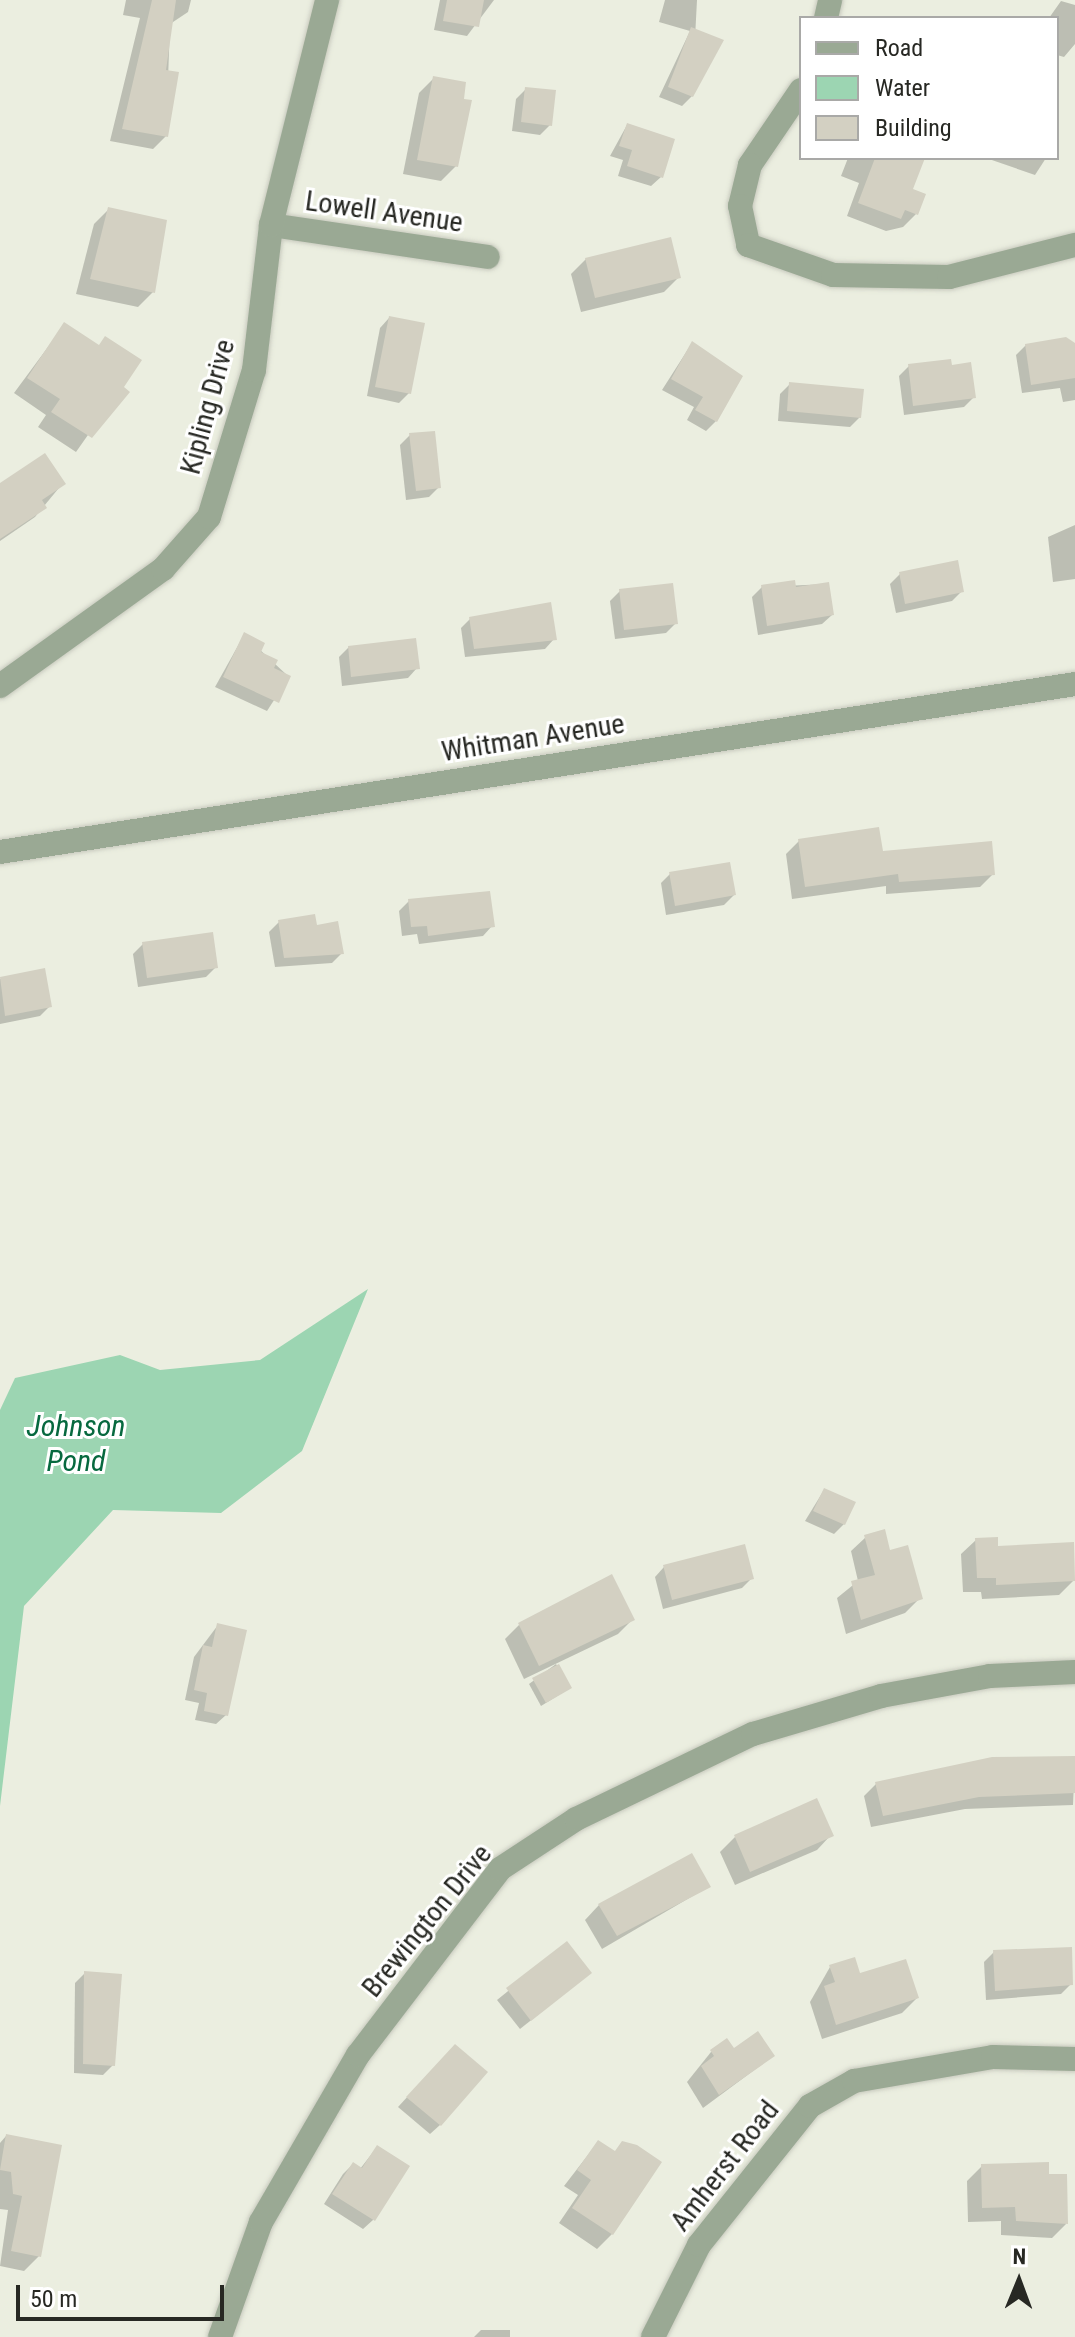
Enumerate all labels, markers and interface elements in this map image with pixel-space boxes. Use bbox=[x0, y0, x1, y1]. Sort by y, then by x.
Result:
legend bbox=[799, 16, 1059, 160]
text: Road bbox=[875, 34, 923, 62]
text: Water bbox=[875, 74, 930, 102]
text: Building bbox=[875, 114, 952, 142]
street label: Lowell Avenue bbox=[303, 184, 465, 240]
street label: Kipling Drive bbox=[174, 336, 242, 478]
street label: Whitman Avenue bbox=[439, 707, 627, 769]
water label: Johnson Pond bbox=[27, 1408, 125, 1478]
street label: Brewington Drive bbox=[355, 1838, 499, 2004]
street label: Amherst Road bbox=[664, 2094, 786, 2238]
north arrow bbox=[979, 2241, 1059, 2321]
text: N bbox=[1012, 2244, 1026, 2269]
scale bar bbox=[20, 2269, 228, 2319]
text: 50 m bbox=[30, 2285, 77, 2313]

